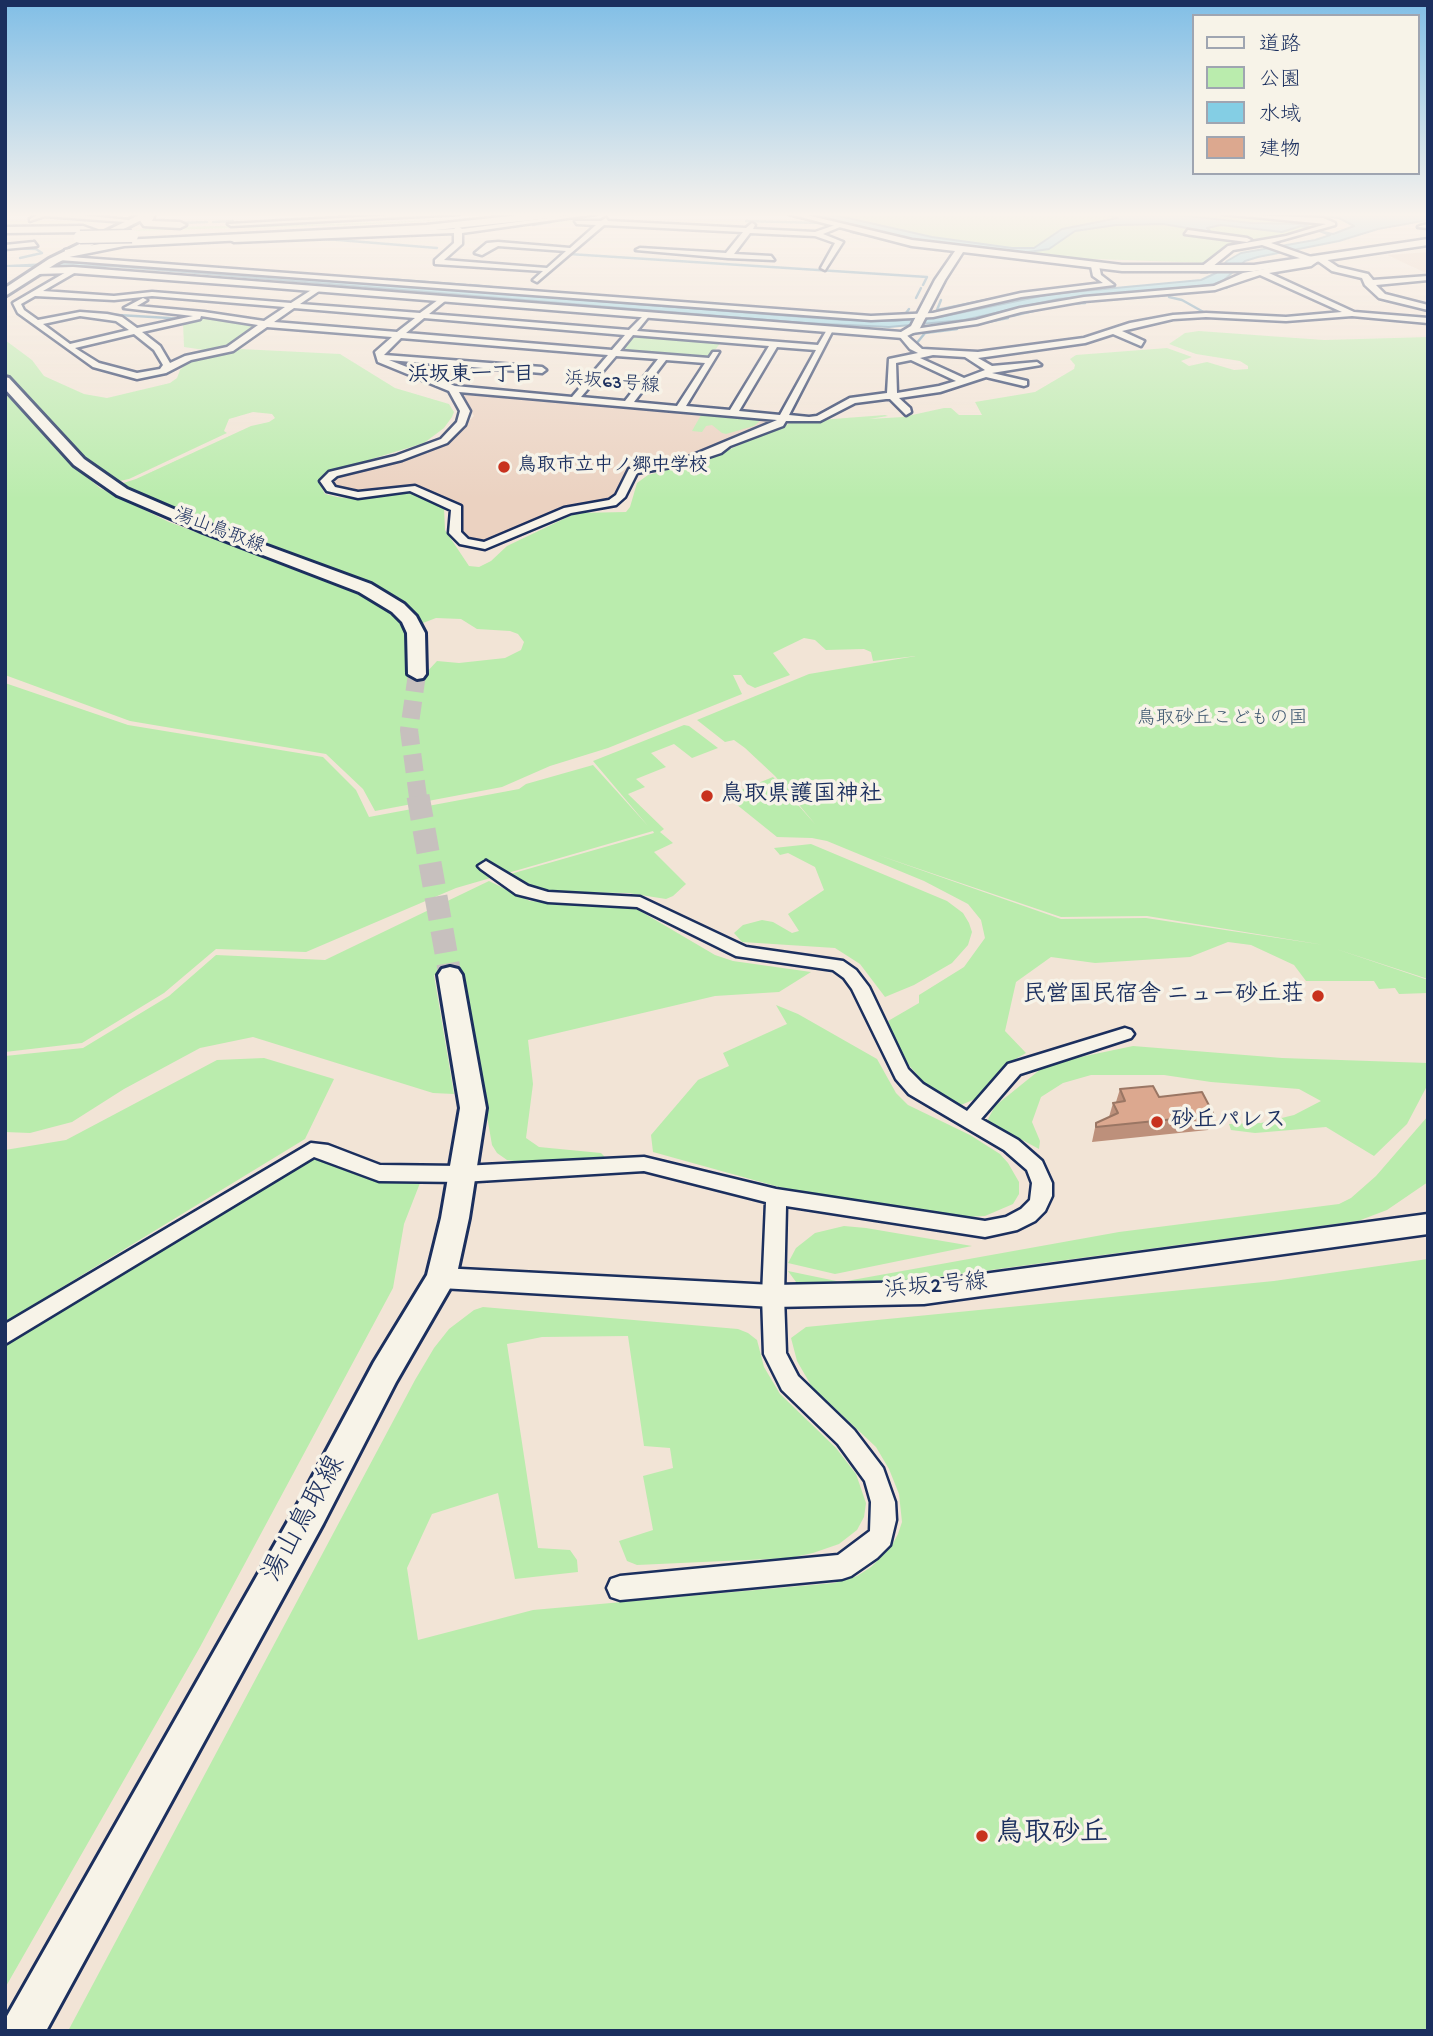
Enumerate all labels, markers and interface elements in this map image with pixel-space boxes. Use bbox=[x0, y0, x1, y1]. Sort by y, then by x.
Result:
legend bbox=[1192, 14, 1419, 175]
text: 道路 bbox=[1259, 34, 1301, 59]
text: 公園 bbox=[1259, 69, 1301, 94]
text: 水域 bbox=[1259, 104, 1301, 129]
text: 建物 bbox=[1259, 139, 1301, 164]
district label: 浜坂東一丁目 bbox=[408, 364, 534, 390]
street label: 浜坂63号線 bbox=[563, 368, 661, 400]
place label: 鳥取市立中ノ郷中学校 bbox=[518, 456, 708, 478]
marker: 鳥取市立中ノ郷中学校 bbox=[496, 459, 512, 475]
street label: 湯山鳥取線 bbox=[171, 504, 267, 560]
park label: 鳥取砂丘こどもの国 bbox=[1137, 709, 1307, 731]
place label: 鳥取県護国神社 bbox=[721, 782, 882, 810]
marker: 鳥取県護国神社 bbox=[699, 788, 715, 804]
place label: 民営国民宿舎 ニュー砂丘荘 bbox=[1023, 982, 1304, 1010]
marker: 民営国民宿舎 ニュー砂丘荘 bbox=[1310, 988, 1326, 1004]
place label: 砂丘パレス bbox=[1171, 1108, 1286, 1136]
marker: 砂丘パレス bbox=[1149, 1114, 1165, 1130]
street label: 浜坂2号線 bbox=[883, 1270, 989, 1306]
street label: 湯山鳥取線 bbox=[257, 1451, 355, 1589]
place label: 鳥取砂丘 bbox=[996, 1819, 1108, 1853]
marker: 鳥取砂丘 bbox=[974, 1828, 990, 1844]

